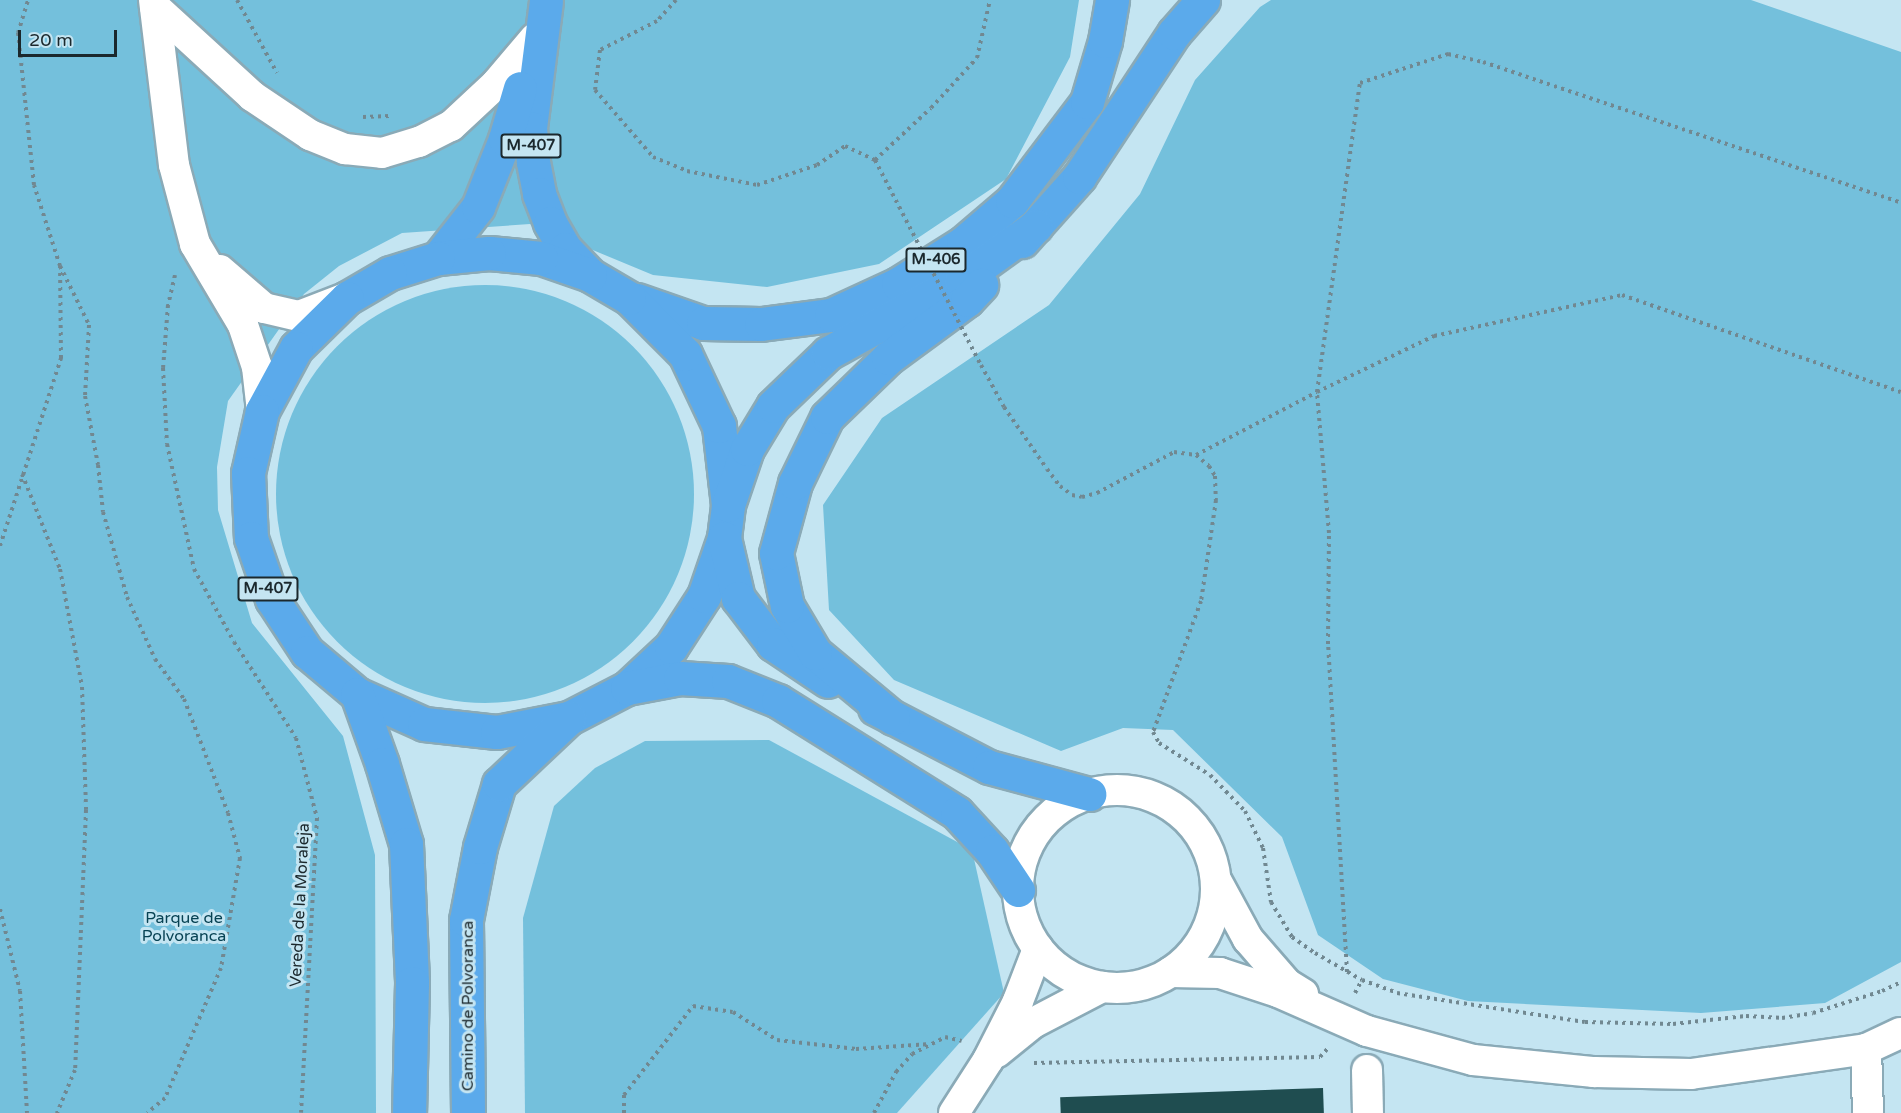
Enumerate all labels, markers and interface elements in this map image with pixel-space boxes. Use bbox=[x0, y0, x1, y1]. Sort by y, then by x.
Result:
scale bar bbox=[21, 18, 120, 56]
text: 20 m bbox=[29, 29, 73, 51]
road number: M-407 bbox=[500, 134, 562, 158]
road number: M-406 bbox=[904, 248, 968, 272]
road number: M-407 bbox=[236, 577, 300, 601]
street label: Vereda de la Moraleja bbox=[286, 823, 314, 987]
park label: Parque de Polvoranca bbox=[142, 908, 226, 946]
street label: Camino de Polvoranca bbox=[458, 921, 478, 1091]

